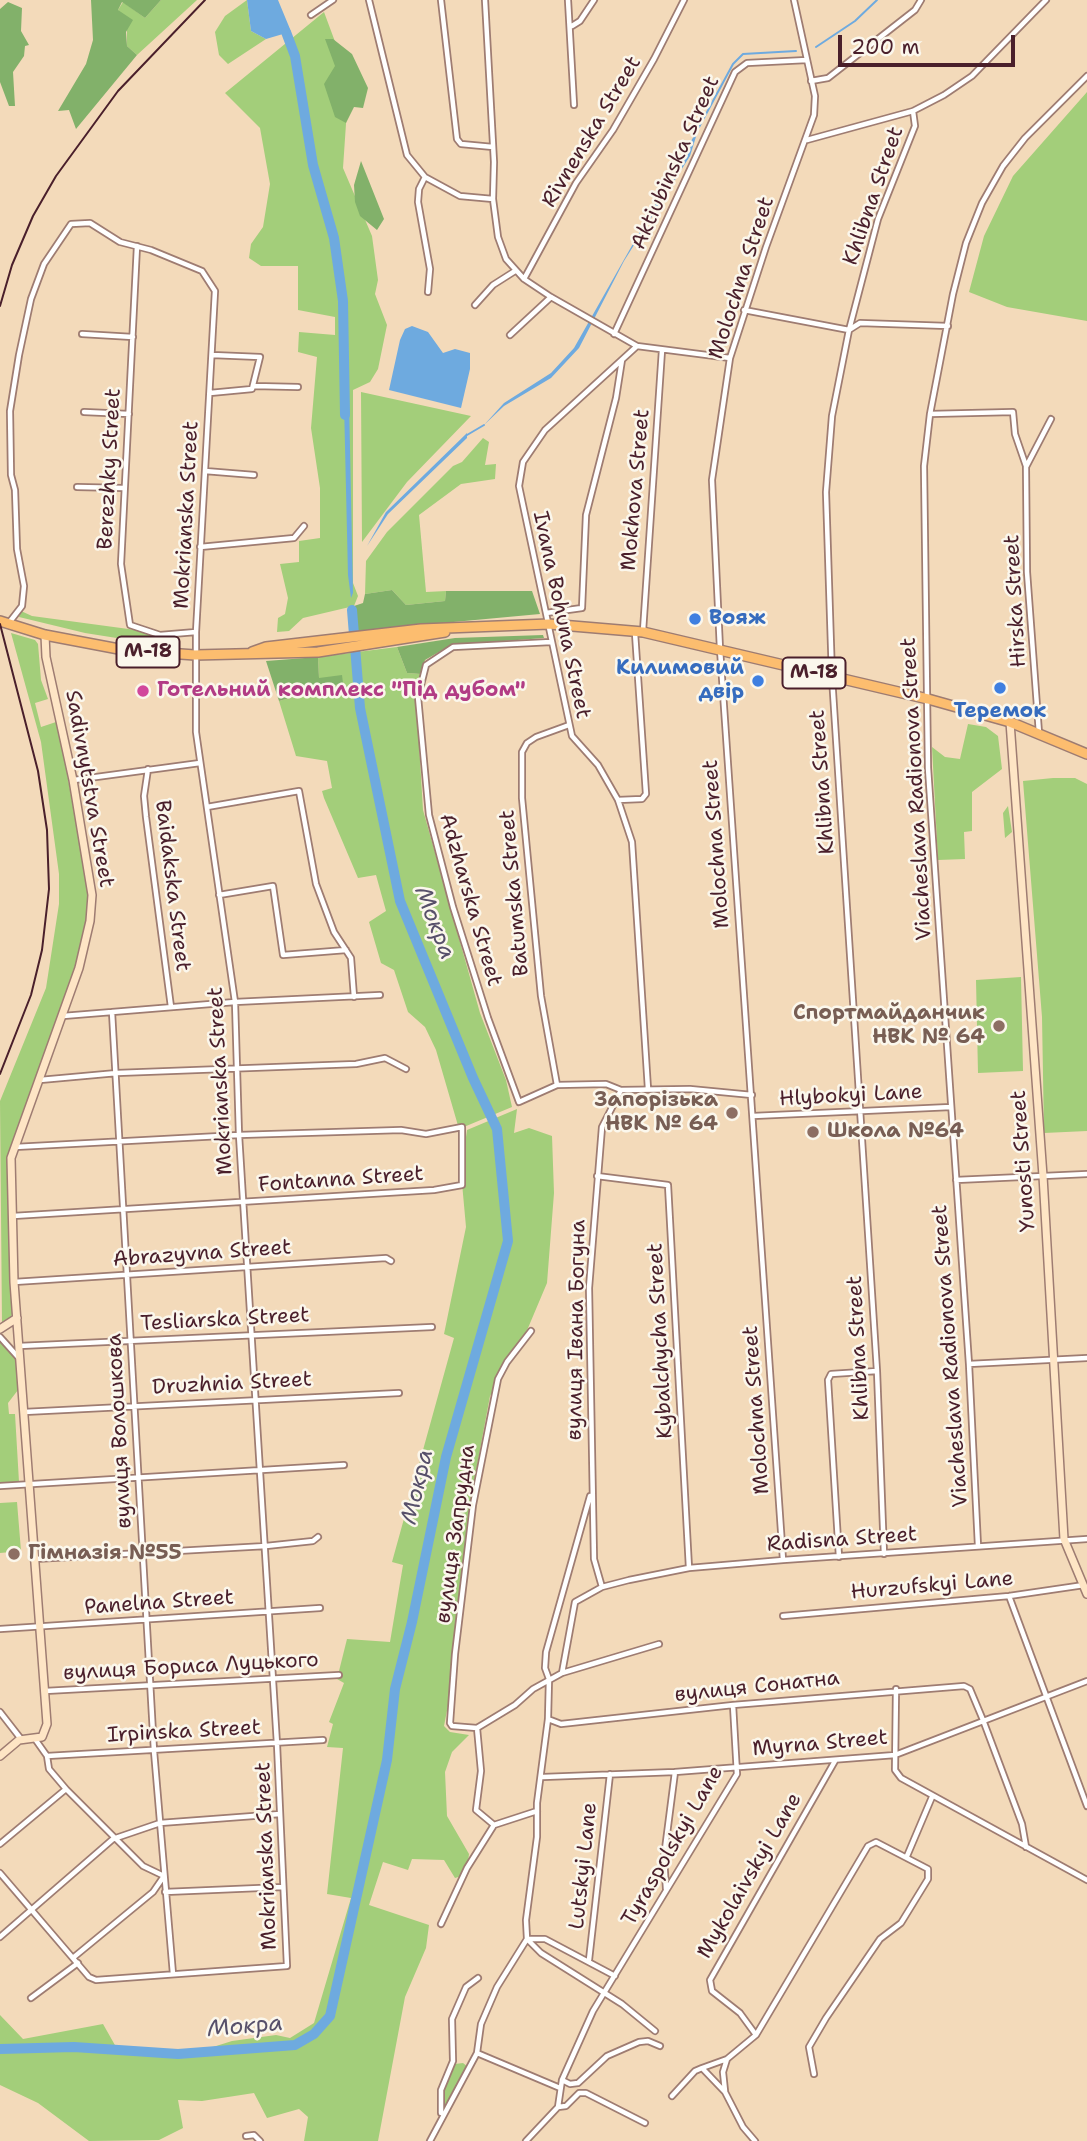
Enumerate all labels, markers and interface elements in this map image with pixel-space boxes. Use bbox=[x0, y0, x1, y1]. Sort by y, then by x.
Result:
scale bar bbox=[842, 21, 1019, 65]
text: 200 m bbox=[851, 33, 920, 61]
street label: Rivnenska Street bbox=[537, 52, 647, 212]
street label: Aktiubinska Street bbox=[626, 72, 726, 254]
street label: Khlibna Street bbox=[838, 123, 910, 269]
street label: Molochna Street bbox=[704, 194, 780, 362]
street label: Berezhky Street bbox=[93, 388, 127, 550]
street label: Mokhova Street bbox=[616, 408, 656, 572]
street label: Mokrianska Street bbox=[169, 420, 205, 610]
street label: Ivana Bohuna Street bbox=[527, 509, 595, 721]
street label: Hirska Street bbox=[1000, 534, 1032, 668]
place label: Вояж bbox=[709, 606, 766, 632]
marker: Вояж bbox=[687, 611, 703, 627]
road number: М-18 bbox=[116, 636, 180, 667]
street label: Viacheslava Radionova Street bbox=[896, 637, 938, 941]
place label: Килимовий двір bbox=[616, 656, 744, 706]
road number: М-18 bbox=[782, 658, 846, 688]
marker: Килимовий двір bbox=[750, 673, 766, 689]
place label: Готельний комплекс "Під дубом" bbox=[157, 678, 526, 704]
marker: Теремок bbox=[992, 680, 1008, 696]
marker: Готельний комплекс "Під дубом" bbox=[135, 683, 151, 699]
street label: Sadivnytstva Street bbox=[59, 688, 119, 890]
place label: Теремок bbox=[954, 699, 1046, 725]
street label: Khlibna Street bbox=[805, 709, 841, 855]
street label: Molochna Street bbox=[699, 759, 735, 929]
street label: Baidakska Street bbox=[149, 799, 195, 973]
street label: Batumska Street bbox=[495, 809, 535, 977]
street label: Adzharska Street bbox=[433, 811, 507, 989]
water label: Мокра bbox=[408, 883, 460, 963]
street label: Mokrianska Street bbox=[203, 986, 239, 1176]
place label: Спортмайданчик НВК № 64 bbox=[793, 1001, 985, 1051]
marker: Спортмайданчик НВК № 64 bbox=[991, 1018, 1007, 1034]
street label: Hlybokyi Lane bbox=[779, 1080, 923, 1112]
place label: Запорізька НВК № 64 bbox=[595, 1088, 718, 1138]
street label: Yunosti Street bbox=[1006, 1089, 1042, 1233]
marker: Запорізька НВК № 64 bbox=[724, 1105, 740, 1121]
place label: Школа №64 bbox=[827, 1119, 964, 1145]
marker: Школа №64 bbox=[805, 1124, 821, 1140]
street label: Fontanna Street bbox=[258, 1162, 424, 1198]
street label: Viacheslava Radionova Street bbox=[928, 1204, 974, 1508]
street label: вулиця Івана Богуна bbox=[562, 1219, 592, 1441]
street label: Abrazyvna Street bbox=[112, 1235, 292, 1273]
street label: Kybalchycha Street bbox=[643, 1243, 679, 1439]
street label: Khlibna Street bbox=[843, 1275, 875, 1421]
street label: Tesliarska Street bbox=[140, 1303, 310, 1337]
street label: Molochna Street bbox=[739, 1325, 775, 1495]
street label: вулиця Волошкова bbox=[102, 1333, 138, 1529]
street label: Druzhnia Street bbox=[152, 1367, 312, 1401]
street label: вулиця Запрудна bbox=[431, 1443, 481, 1625]
water label: Мокра bbox=[396, 1447, 440, 1527]
street label: Radisna Street bbox=[766, 1522, 918, 1558]
place label: Гімназія №55 bbox=[28, 1541, 182, 1567]
marker: Гімназія №55 bbox=[6, 1546, 22, 1562]
street label: Hurzufskyi Lane bbox=[850, 1566, 1014, 1606]
street label: Panelna Street bbox=[83, 1585, 235, 1621]
street label: вулиця Бориса Луцького bbox=[63, 1648, 319, 1686]
street label: вулиця Сонатна bbox=[673, 1666, 841, 1708]
street label: Irpinska Street bbox=[107, 1715, 261, 1749]
street label: Myrna Street bbox=[751, 1726, 889, 1762]
street label: Mokrianska Street bbox=[251, 1761, 283, 1951]
street label: Tyraspolskyi Lane bbox=[617, 1761, 729, 1931]
street label: Mykolaivskyi Lane bbox=[692, 1789, 808, 1963]
street label: Lutskyi Lane bbox=[565, 1801, 603, 1931]
water label: Мокра bbox=[206, 2010, 284, 2044]

